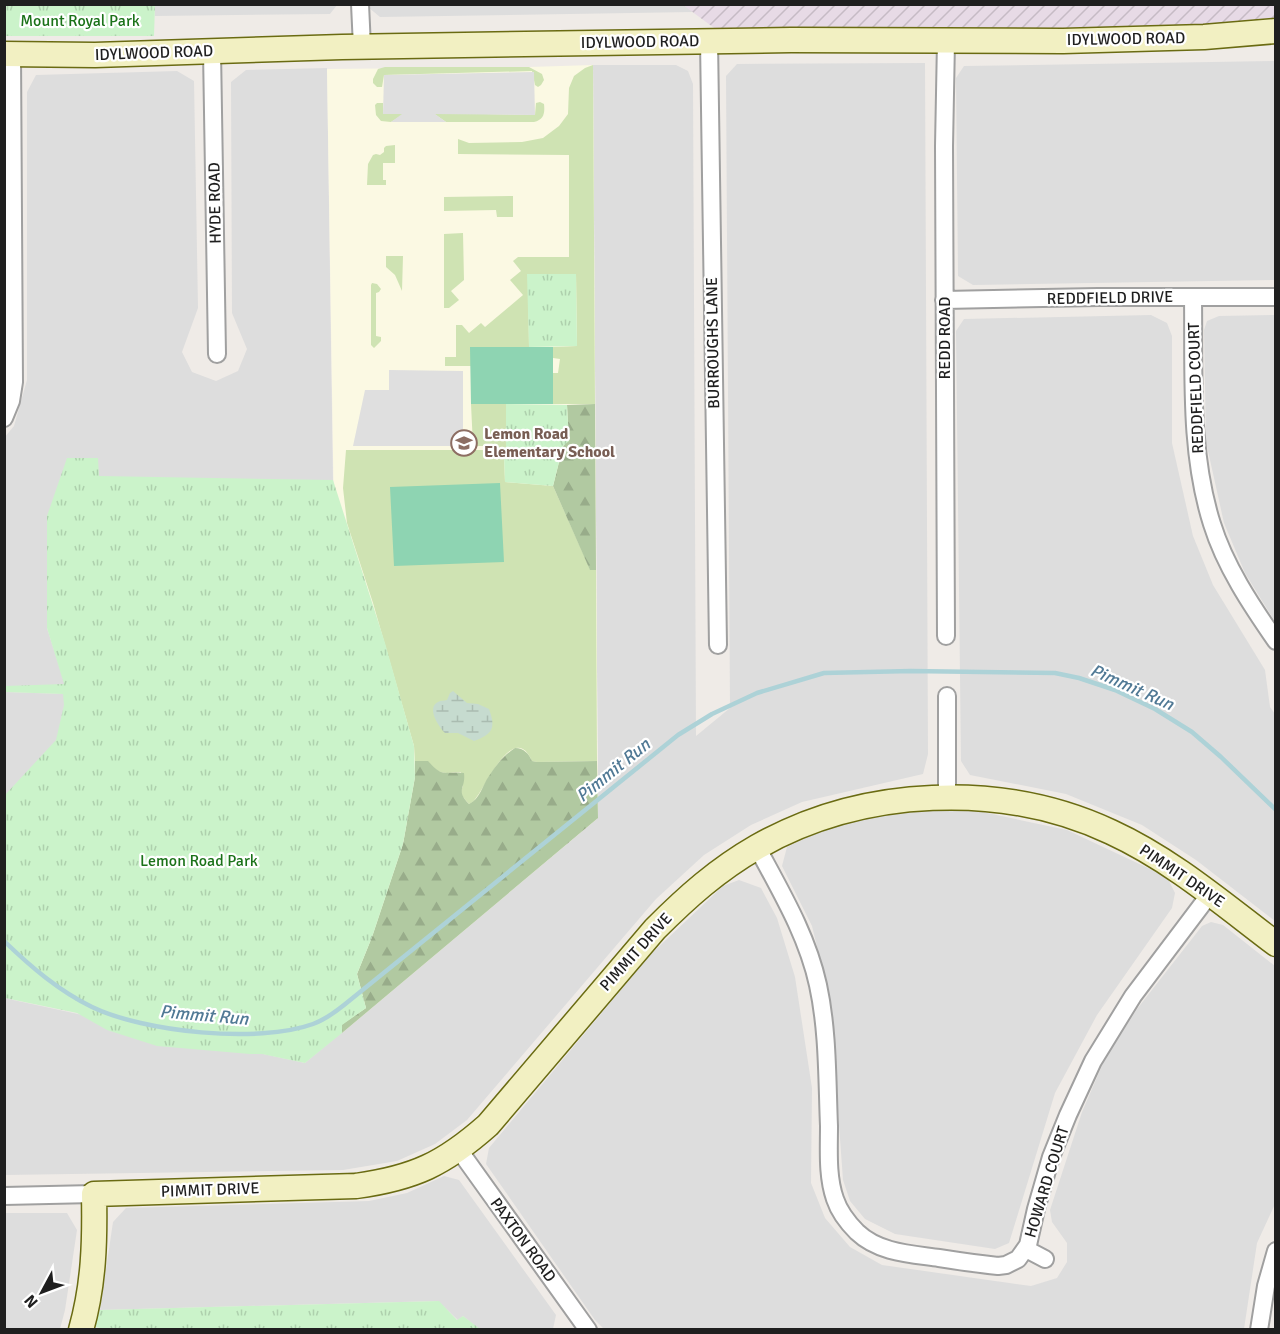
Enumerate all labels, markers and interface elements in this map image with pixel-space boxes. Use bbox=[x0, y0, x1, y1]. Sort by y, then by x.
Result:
park label: Mount Royal Park bbox=[20, 11, 140, 31]
street label: IDYLWOOD ROAD bbox=[1067, 28, 1185, 50]
street label: IDYLWOOD ROAD bbox=[581, 31, 699, 53]
street label: IDYLWOOD ROAD bbox=[94, 41, 214, 65]
street label: HYDE ROAD bbox=[204, 162, 226, 244]
street label: BURROUGHS LANE bbox=[702, 277, 724, 409]
street label: REDDFIELD DRIVE bbox=[1047, 287, 1173, 309]
street label: REDD ROAD bbox=[935, 297, 955, 379]
street label: REDDFIELD COURT bbox=[1184, 322, 1208, 454]
place label: Lemon Road Elementary School bbox=[484, 424, 615, 462]
school or university icon: Lemon Road Elementary School bbox=[449, 428, 479, 458]
water label: Pimmit Run bbox=[1087, 659, 1178, 716]
water label: Pimmit Run bbox=[572, 733, 655, 807]
street label: PIMMIT DRIVE bbox=[1136, 840, 1228, 912]
park label: Lemon Road Park bbox=[140, 851, 258, 871]
street label: PIMMIT DRIVE bbox=[596, 909, 676, 995]
water label: Pimmit Run bbox=[159, 1000, 250, 1030]
street label: HOWARD COURT bbox=[1021, 1124, 1074, 1240]
street label: PIMMIT DRIVE bbox=[160, 1178, 260, 1202]
street label: PAXTON ROAD bbox=[486, 1194, 560, 1286]
north arrow bbox=[12, 1262, 72, 1322]
text: N bbox=[20, 1290, 43, 1312]

